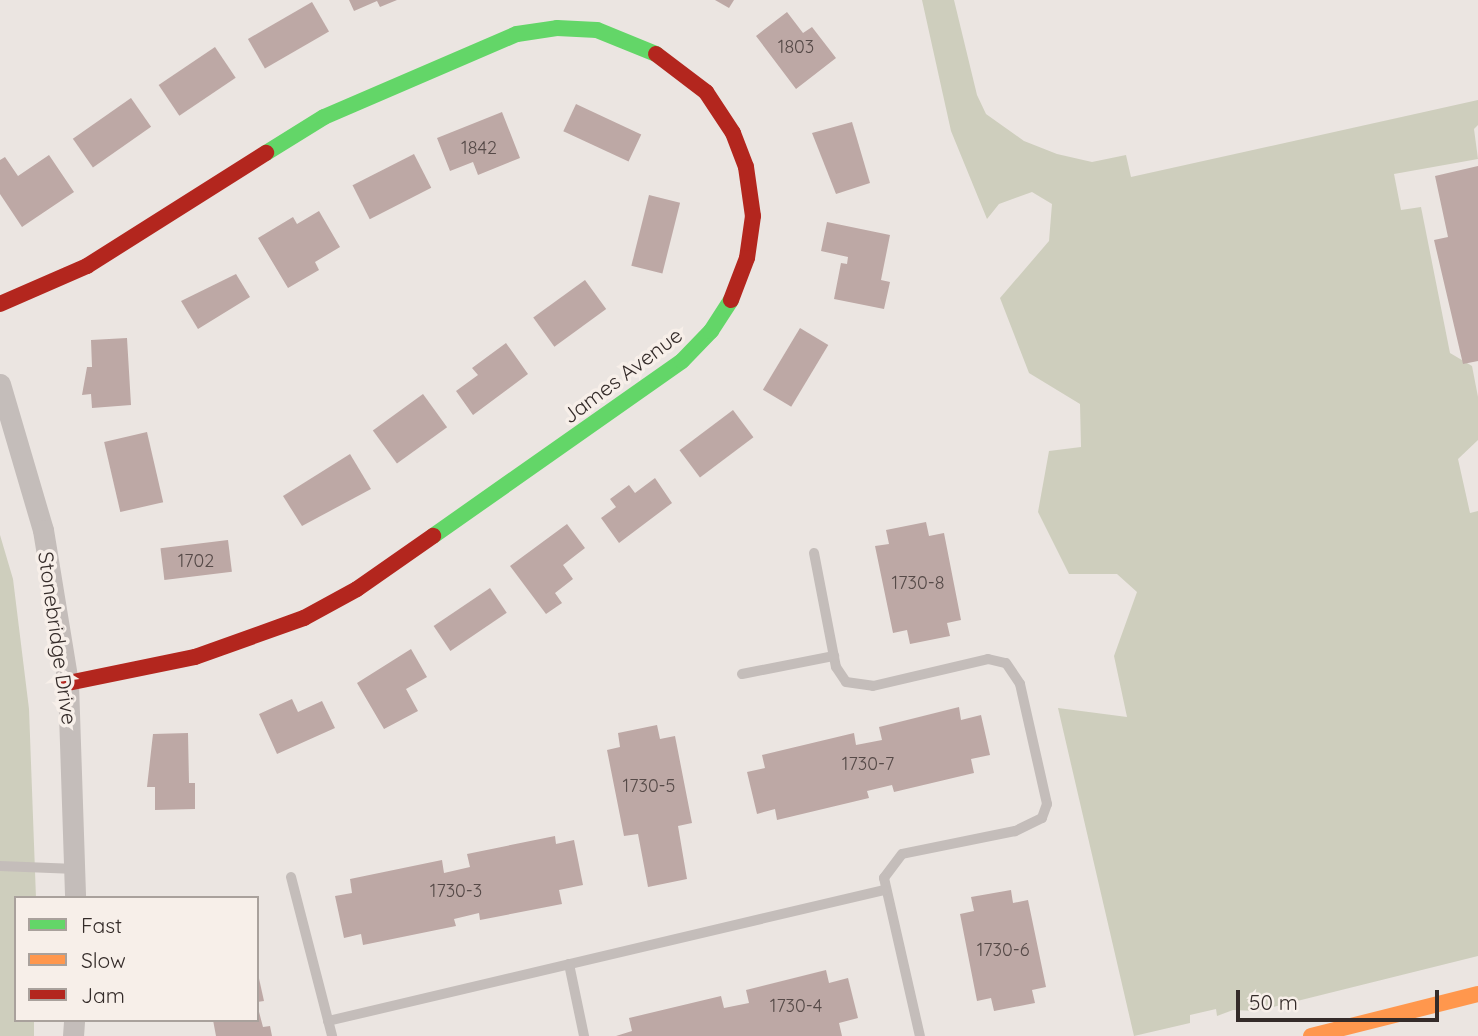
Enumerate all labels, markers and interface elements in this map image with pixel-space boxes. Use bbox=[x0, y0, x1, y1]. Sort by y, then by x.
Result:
house number: 1803 bbox=[778, 36, 814, 58]
house number: 1842 bbox=[461, 137, 497, 159]
street label: James Avenue bbox=[557, 322, 687, 428]
street label: Stonebridge Drive bbox=[33, 550, 83, 726]
house number: 1702 bbox=[178, 550, 214, 572]
house number: 1730-8 bbox=[892, 572, 944, 594]
house number: 1730-7 bbox=[842, 753, 894, 775]
house number: 1730-5 bbox=[623, 775, 675, 797]
house number: 1730-3 bbox=[430, 880, 482, 902]
legend bbox=[14, 896, 259, 1022]
text: Fast bbox=[81, 912, 122, 938]
house number: 1730-6 bbox=[977, 939, 1029, 961]
text: Slow bbox=[81, 947, 126, 973]
scale bar bbox=[1240, 976, 1443, 1020]
text: Jam bbox=[81, 982, 125, 1008]
text: 50 m bbox=[1249, 989, 1298, 1015]
house number: 1730-4 bbox=[770, 995, 822, 1017]

